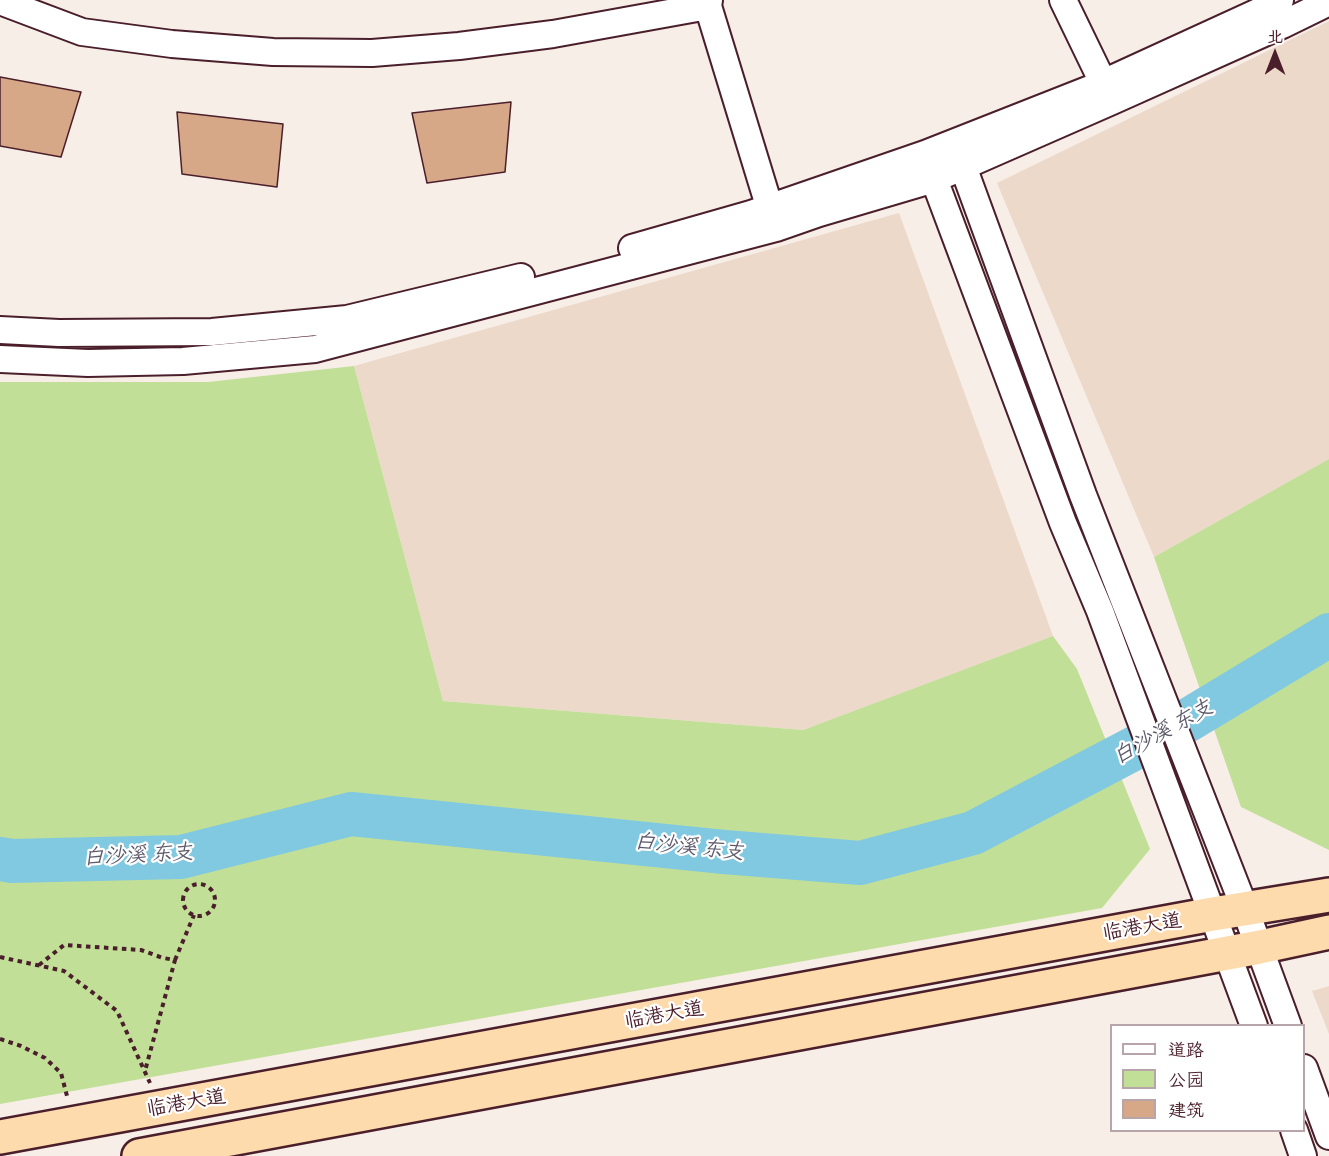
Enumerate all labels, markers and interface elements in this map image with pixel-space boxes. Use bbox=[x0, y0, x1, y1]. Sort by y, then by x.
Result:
north arrow bbox=[1245, 24, 1305, 84]
text: 北 bbox=[1267, 26, 1283, 46]
water label: 白沙溪 东支 bbox=[1109, 694, 1217, 770]
water label: 白沙溪 东支 bbox=[633, 829, 745, 865]
water label: 白沙溪 东支 bbox=[82, 840, 194, 870]
street label: 临港大道 bbox=[1101, 908, 1183, 946]
street label: 临港大道 bbox=[623, 996, 705, 1034]
legend bbox=[1110, 1024, 1305, 1132]
text: 道路 bbox=[1168, 1038, 1204, 1061]
text: 公园 bbox=[1168, 1068, 1204, 1091]
street label: 临港大道 bbox=[145, 1084, 227, 1122]
text: 建筑 bbox=[1168, 1098, 1204, 1121]

